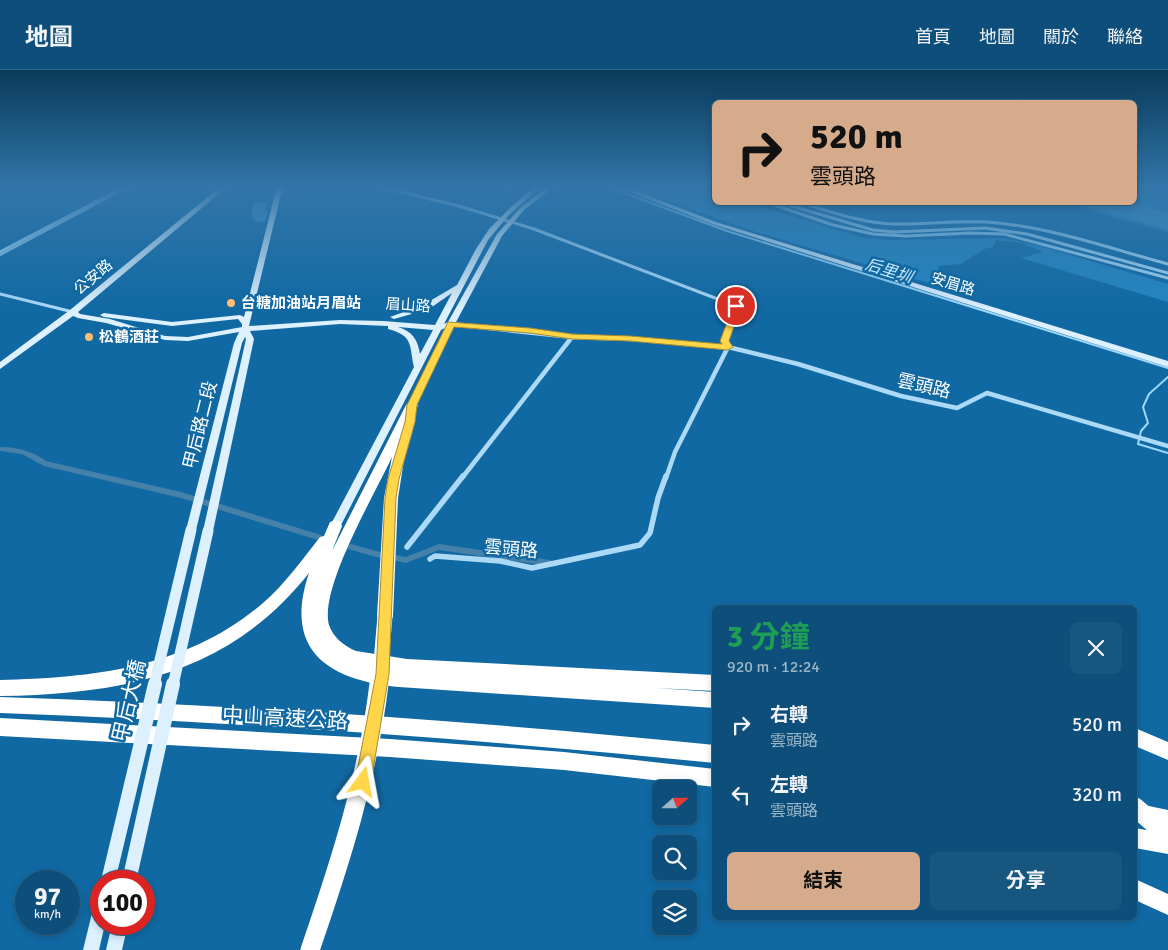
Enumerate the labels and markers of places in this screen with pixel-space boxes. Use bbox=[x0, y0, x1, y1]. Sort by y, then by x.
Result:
pin bbox=[715, 285, 757, 327]
place label: 台糖加油站月眉站 bbox=[241, 294, 361, 312]
marker: 台糖加油站月眉站 bbox=[225, 297, 237, 309]
place label: 松鶴酒莊 bbox=[99, 328, 159, 346]
marker: 松鶴酒莊 bbox=[83, 331, 95, 343]

